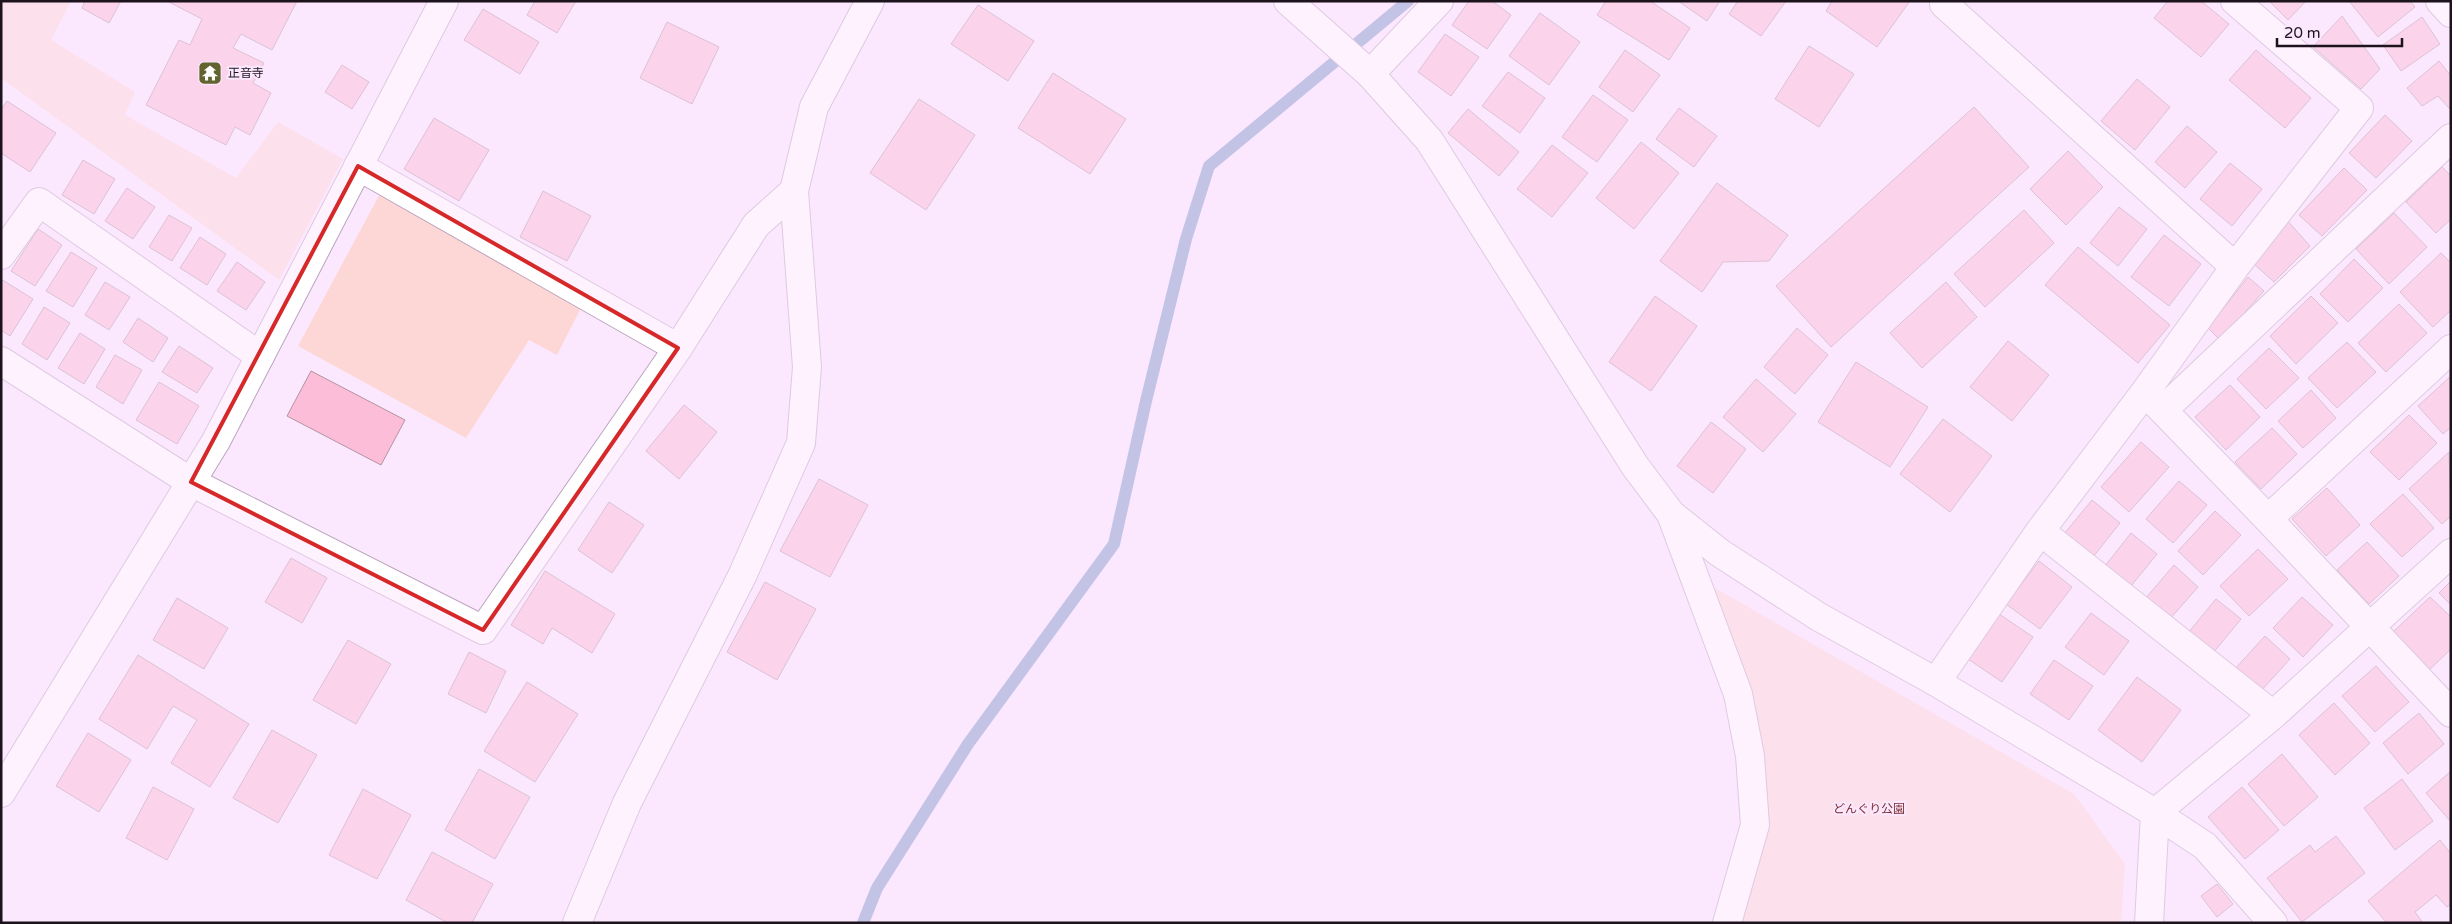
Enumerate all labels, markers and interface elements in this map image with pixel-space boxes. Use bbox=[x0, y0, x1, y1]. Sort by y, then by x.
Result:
scale bar bbox=[2277, 15, 2402, 47]
text: 20 m bbox=[2284, 24, 2321, 42]
temple icon: 正音寺 bbox=[197, 60, 223, 86]
place label: 正音寺 bbox=[228, 66, 264, 80]
park label: どんぐり公園 bbox=[1833, 802, 1905, 816]

